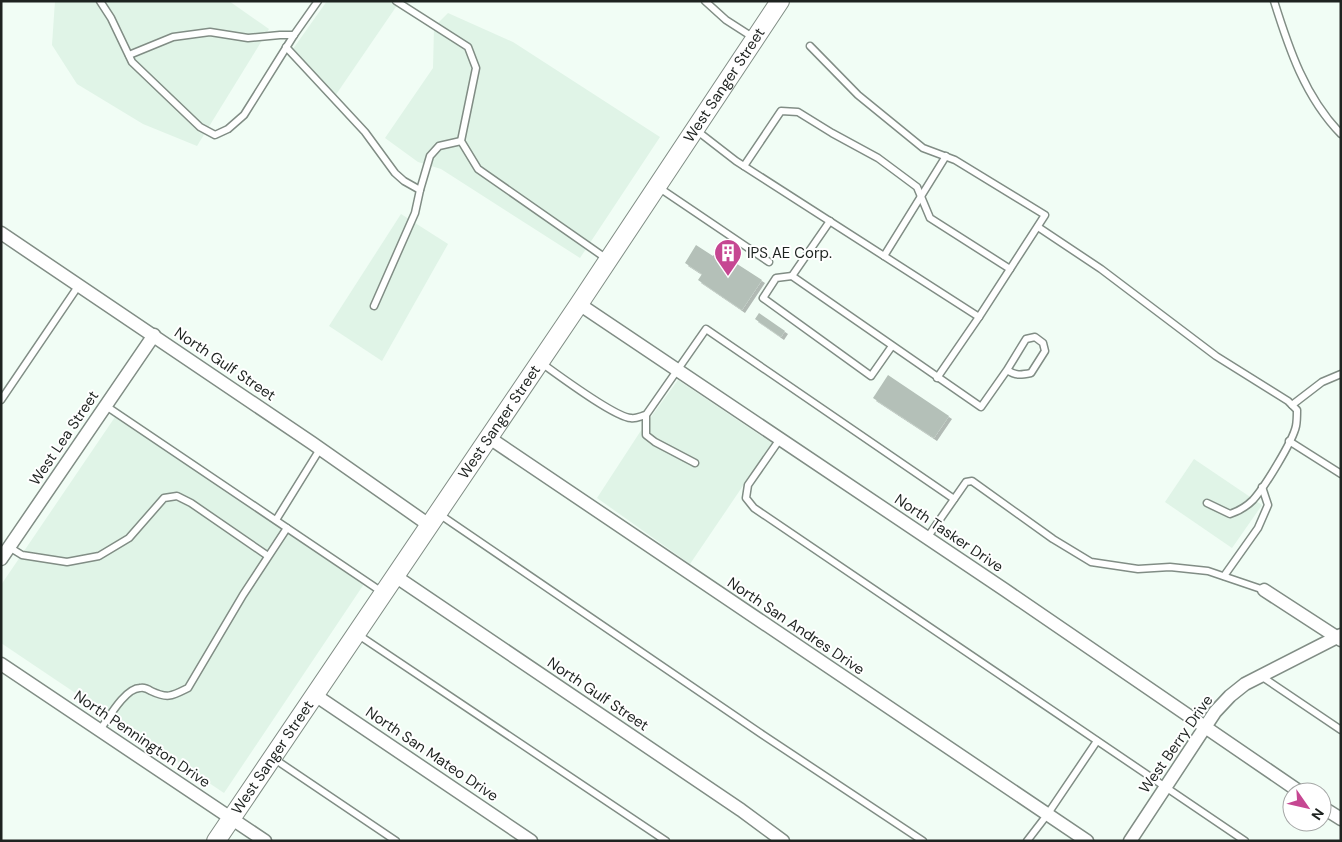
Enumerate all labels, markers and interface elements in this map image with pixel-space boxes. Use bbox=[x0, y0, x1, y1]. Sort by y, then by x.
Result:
street label: West Sanger Street bbox=[679, 24, 770, 146]
building icon: IPS AE Corp. bbox=[713, 238, 743, 277]
place label: IPS AE Corp. bbox=[747, 243, 832, 263]
street label: North Gulf Street bbox=[170, 323, 280, 405]
street label: West Sanger Street bbox=[454, 361, 545, 483]
street label: West Lea Street bbox=[25, 387, 103, 489]
street label: North Tasker Drive bbox=[891, 489, 1007, 577]
street label: North San Andres Drive bbox=[723, 573, 869, 679]
street label: North Gulf Street bbox=[543, 653, 653, 735]
street label: North Pennington Drive bbox=[70, 686, 214, 792]
street label: West Berry Drive bbox=[1135, 691, 1217, 797]
street label: West Sanger Street bbox=[227, 696, 318, 818]
street label: North San Mateo Drive bbox=[362, 702, 502, 806]
north arrow bbox=[1282, 782, 1332, 832]
text: N bbox=[1307, 805, 1328, 824]

